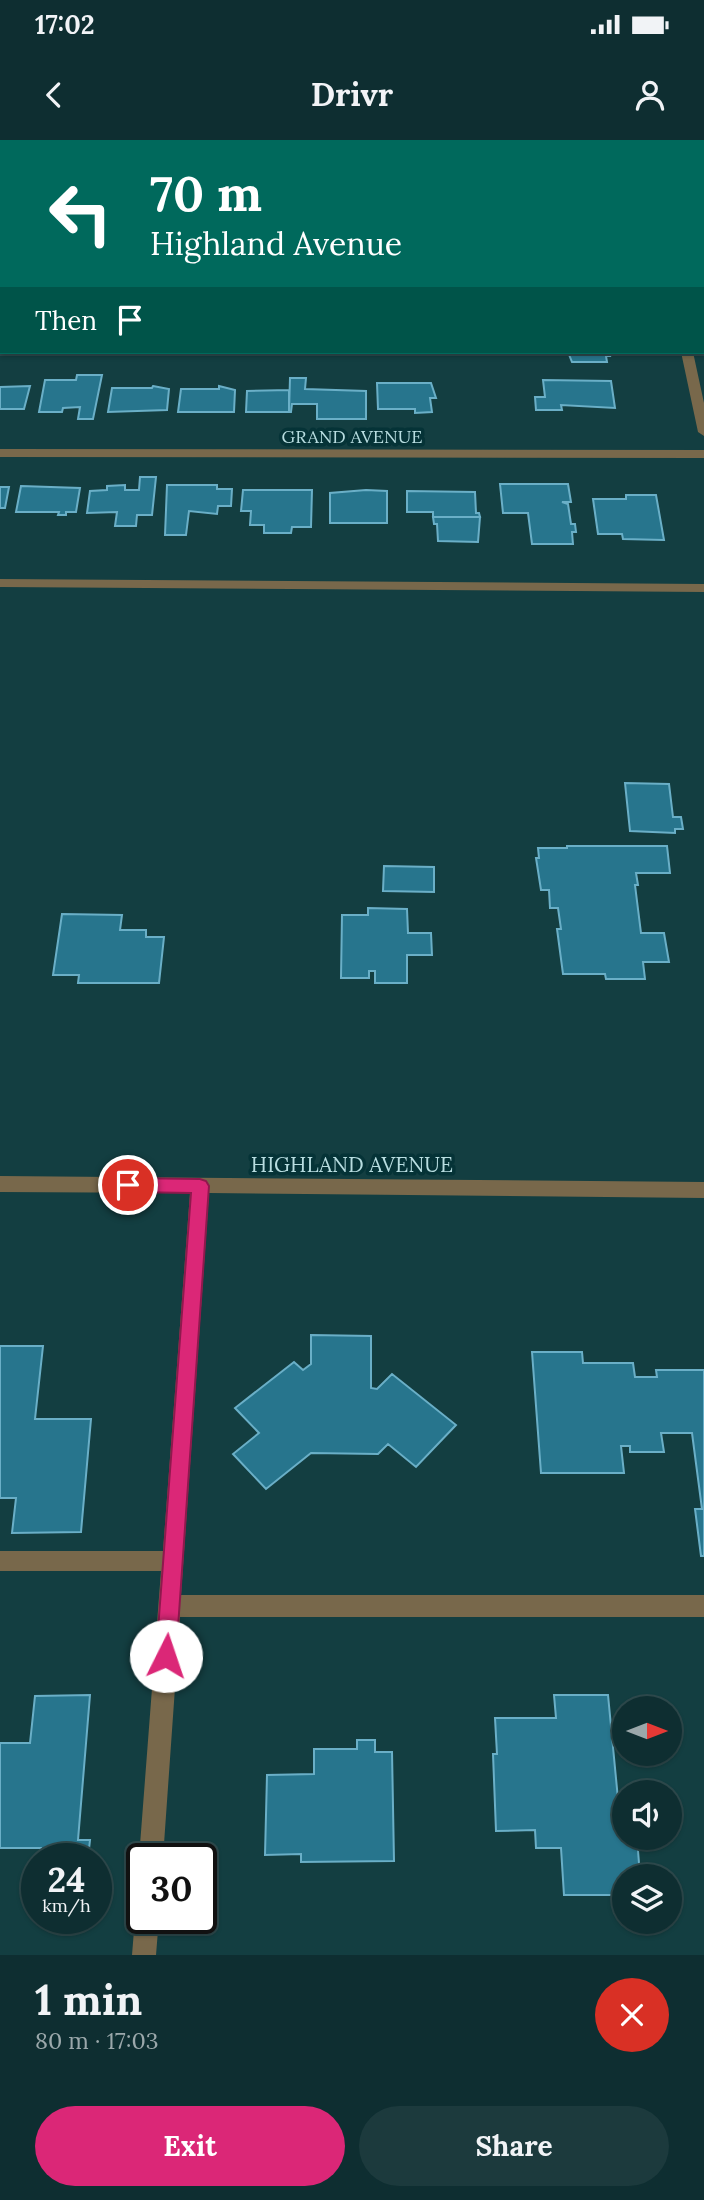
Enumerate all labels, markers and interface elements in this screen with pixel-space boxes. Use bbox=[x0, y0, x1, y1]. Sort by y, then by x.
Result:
text: 17:02 bbox=[35, 8, 95, 41]
text: Drivr bbox=[311, 74, 393, 115]
icon: back bbox=[35, 76, 73, 114]
icon: person bbox=[631, 76, 669, 114]
text: 70 m bbox=[150, 162, 262, 224]
icon: left bbox=[35, 168, 126, 259]
text: Highland Avenue bbox=[150, 223, 402, 264]
icon: arrive bbox=[111, 301, 149, 339]
text: Then bbox=[35, 304, 97, 337]
street label: GRAND AVENUE bbox=[282, 425, 422, 448]
street label: HIGHLAND AVENUE bbox=[251, 1151, 453, 1178]
pin bbox=[98, 1155, 158, 1215]
icon: arrive bbox=[109, 1166, 147, 1204]
position arrow bbox=[129, 1619, 203, 1693]
north arrow bbox=[612, 1696, 682, 1766]
map controls bbox=[612, 1696, 682, 1934]
button: sound bbox=[612, 1780, 682, 1850]
speed limit sign: 30 bbox=[126, 1843, 217, 1934]
text: 24 bbox=[48, 1857, 85, 1902]
button: layers bbox=[612, 1864, 682, 1934]
text: km/h bbox=[42, 1894, 91, 1917]
text: 1 min bbox=[35, 1973, 142, 2027]
button: close bbox=[595, 1978, 669, 2052]
text: 80 m · 17:03 bbox=[35, 2026, 159, 2055]
button: Exit bbox=[35, 2106, 345, 2186]
button: Share bbox=[359, 2106, 669, 2186]

